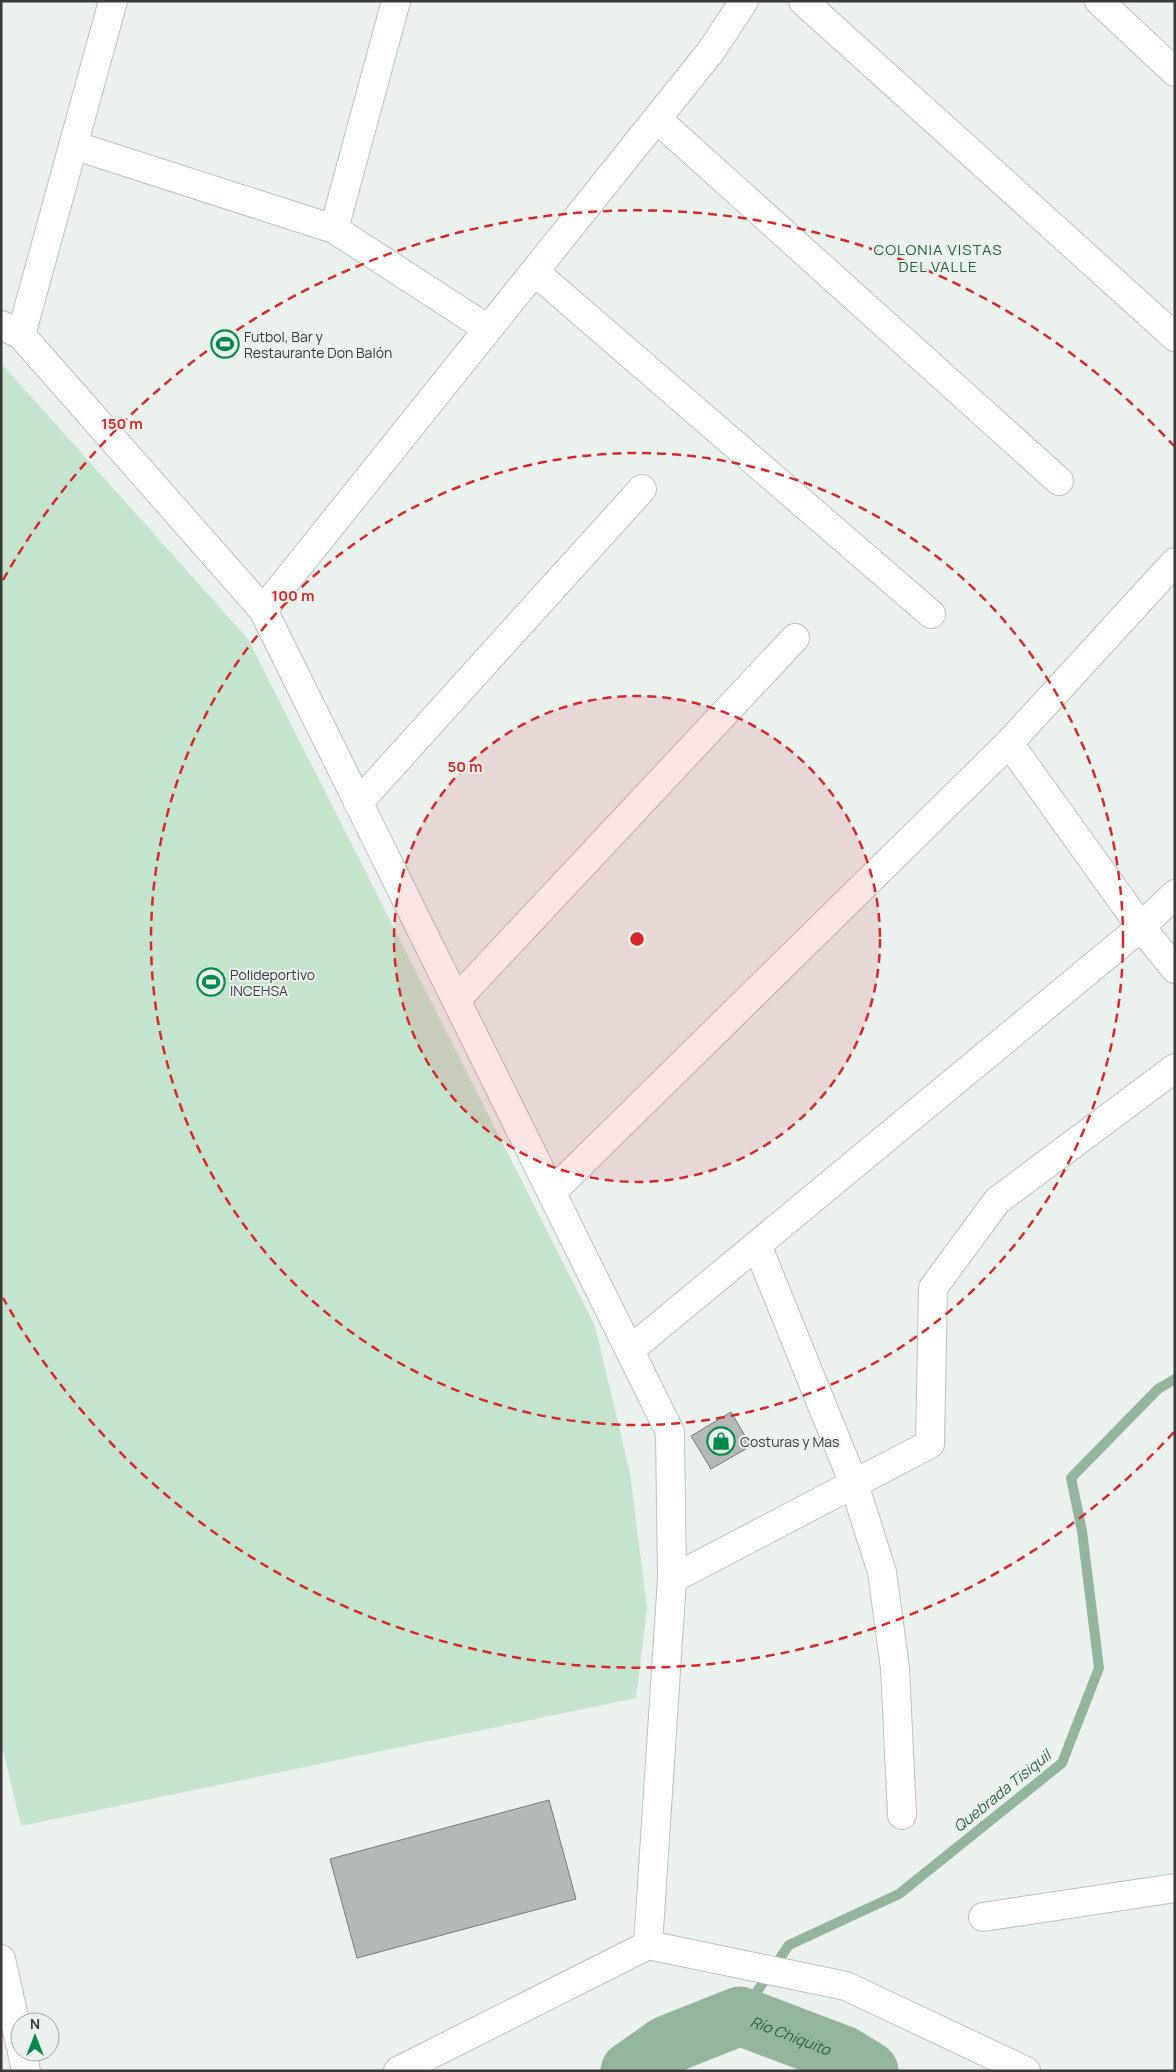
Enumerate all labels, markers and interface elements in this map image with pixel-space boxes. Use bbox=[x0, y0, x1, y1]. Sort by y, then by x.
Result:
district label: COLONIA VISTAS DEL VALLE bbox=[874, 239, 1002, 277]
place label: Futbol, Bar y Restaurante Don Balón bbox=[244, 327, 392, 362]
sports icon: Futbol, Bar y Restaurante Don Balón bbox=[210, 329, 240, 359]
text: 150 m bbox=[101, 413, 143, 434]
text: 100 m bbox=[272, 585, 314, 606]
text: 50 m bbox=[447, 756, 483, 777]
centre of rings bbox=[628, 930, 646, 948]
place label: Polideportivo INCEHSA bbox=[230, 965, 315, 1000]
sports icon: Polideportivo INCEHSA bbox=[196, 967, 226, 997]
shop icon: Costuras y Mas bbox=[706, 1426, 736, 1456]
place label: Costuras y Mas bbox=[740, 1432, 839, 1451]
water label: Quebrada Tisiquil bbox=[949, 1744, 1057, 1837]
water label: Río Chiquito bbox=[748, 2011, 835, 2060]
north arrow bbox=[10, 2012, 60, 2062]
text: N bbox=[30, 2014, 40, 2033]

